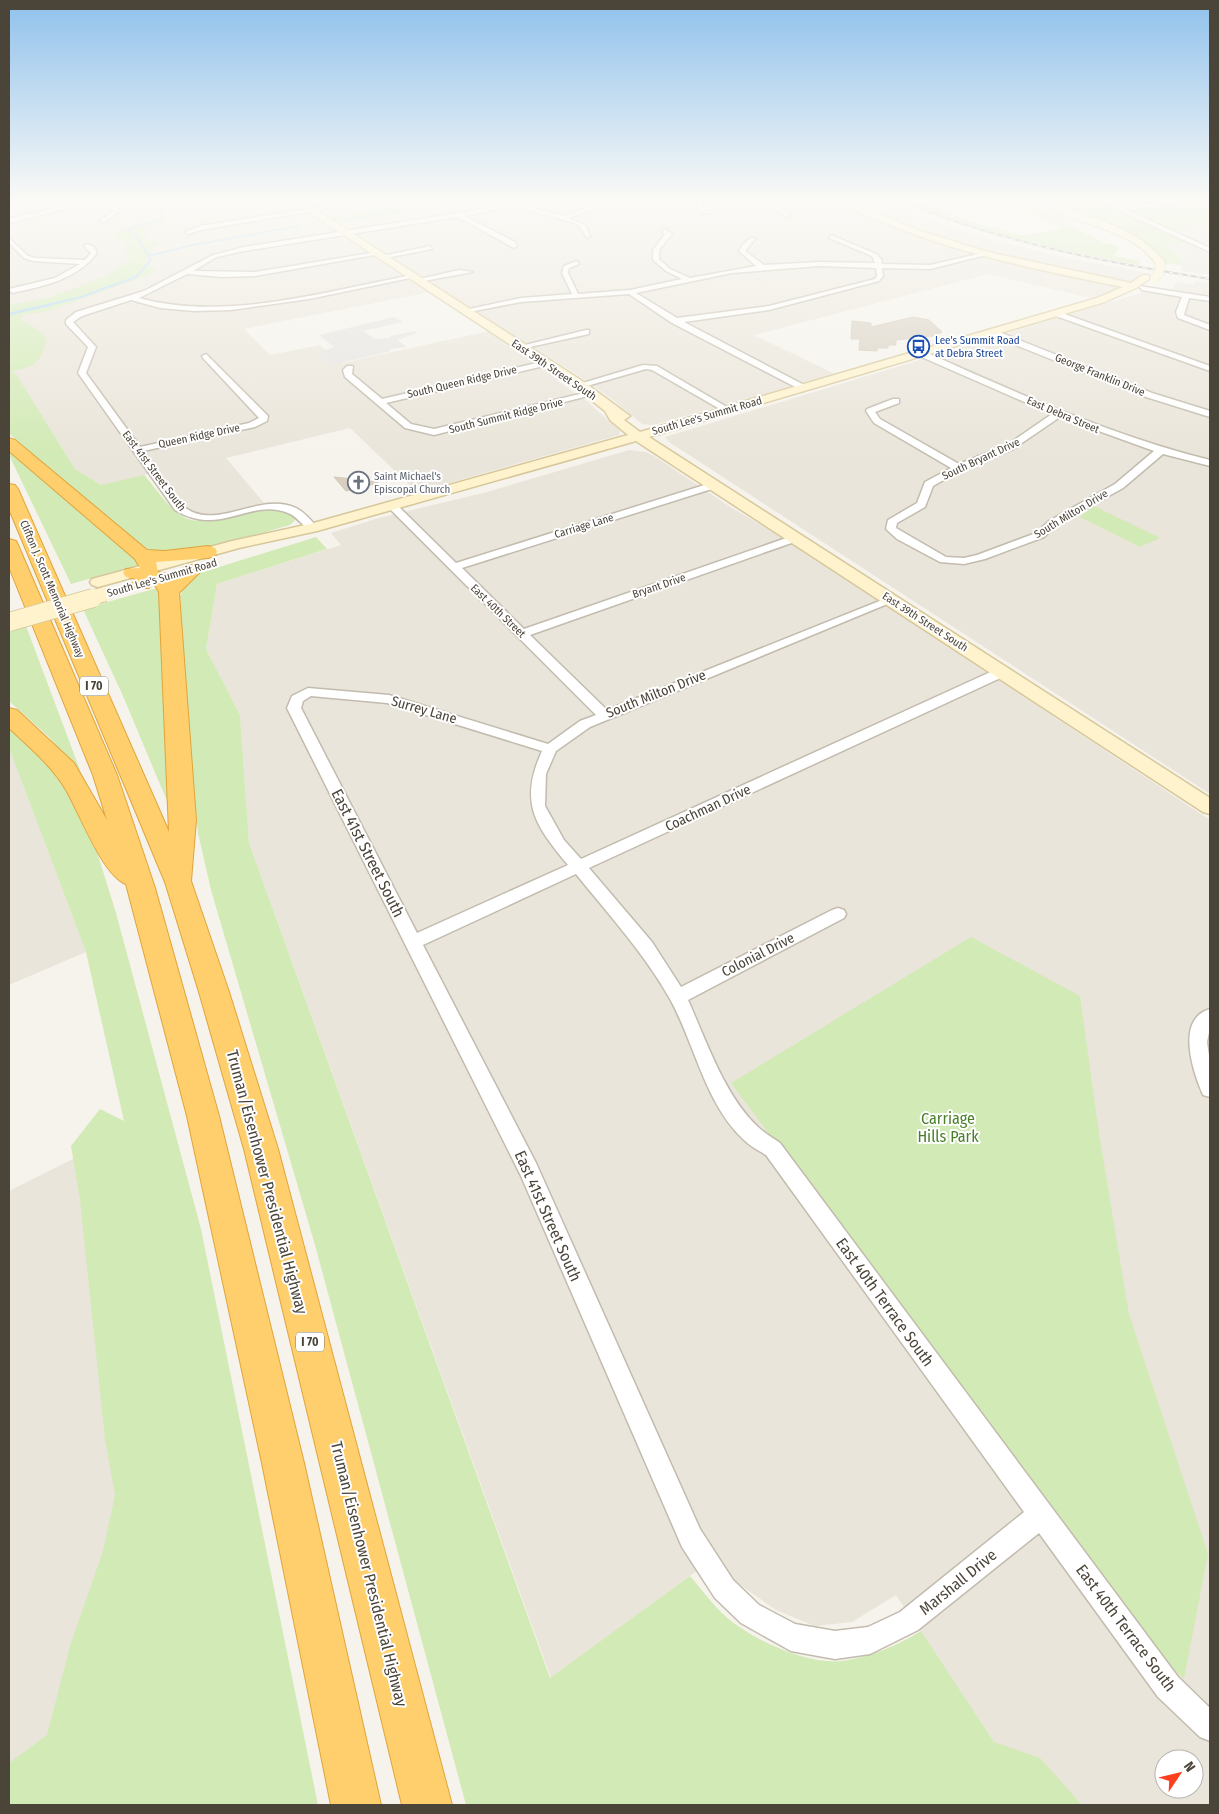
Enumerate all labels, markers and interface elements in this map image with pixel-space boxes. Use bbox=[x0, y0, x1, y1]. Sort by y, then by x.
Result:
bus stop icon: Lee's Summit Road at Debra Street bbox=[907, 334, 931, 358]
place label: Lee's Summit Road at Debra Street bbox=[935, 334, 1020, 360]
street label: East 39th Street South bbox=[509, 337, 599, 403]
street label: George Franklin Drive bbox=[1053, 351, 1147, 399]
street label: South Queen Ridge Drive bbox=[406, 363, 518, 401]
street label: South Lee's Summit Road bbox=[651, 394, 763, 438]
street label: East Debra Street bbox=[1025, 394, 1102, 436]
street label: South Summit Ridge Drive bbox=[448, 396, 564, 436]
street label: Queen Ridge Drive bbox=[157, 421, 241, 451]
street label: East 41st Street South bbox=[120, 428, 188, 514]
street label: South Bryant Drive bbox=[940, 435, 1022, 483]
church icon: Saint Michael's Episcopal Church bbox=[346, 470, 370, 494]
place label: Saint Michael's Episcopal Church bbox=[374, 470, 450, 496]
street label: South Milton Drive bbox=[1032, 487, 1110, 541]
street label: Carriage Lane bbox=[553, 511, 615, 541]
street label: Clifton J. Scott Memorial Highway bbox=[17, 518, 87, 660]
street label: South Lee's Summit Road bbox=[106, 556, 218, 600]
street label: Bryant Drive bbox=[631, 571, 687, 601]
street label: East 40th Street bbox=[468, 582, 528, 641]
street label: East 39th Street South bbox=[880, 589, 970, 655]
street label: South Milton Drive bbox=[604, 666, 708, 722]
road number: I 70 bbox=[80, 676, 108, 696]
street label: Surrey Lane bbox=[389, 693, 459, 727]
street label: Coachman Drive bbox=[663, 781, 753, 835]
street label: East 41st Street South bbox=[327, 786, 409, 920]
street label: Colonial Drive bbox=[719, 929, 797, 981]
street label: Truman/Eisenhower Presidential Highway bbox=[223, 1048, 312, 1317]
park label: Carriage Hills Park bbox=[917, 1109, 979, 1146]
street label: East 41st Street South bbox=[511, 1148, 585, 1284]
street label: East 40th Terrace South bbox=[832, 1234, 938, 1370]
road number: I 70 bbox=[296, 1332, 324, 1351]
street label: Truman/Eisenhower Presidential Highway bbox=[327, 1439, 411, 1709]
street label: Marshall Drive bbox=[916, 1545, 1000, 1619]
street label: East 40th Terrace South bbox=[1072, 1561, 1180, 1695]
north arrow bbox=[1154, 1749, 1204, 1799]
text: N bbox=[1180, 1759, 1199, 1775]

